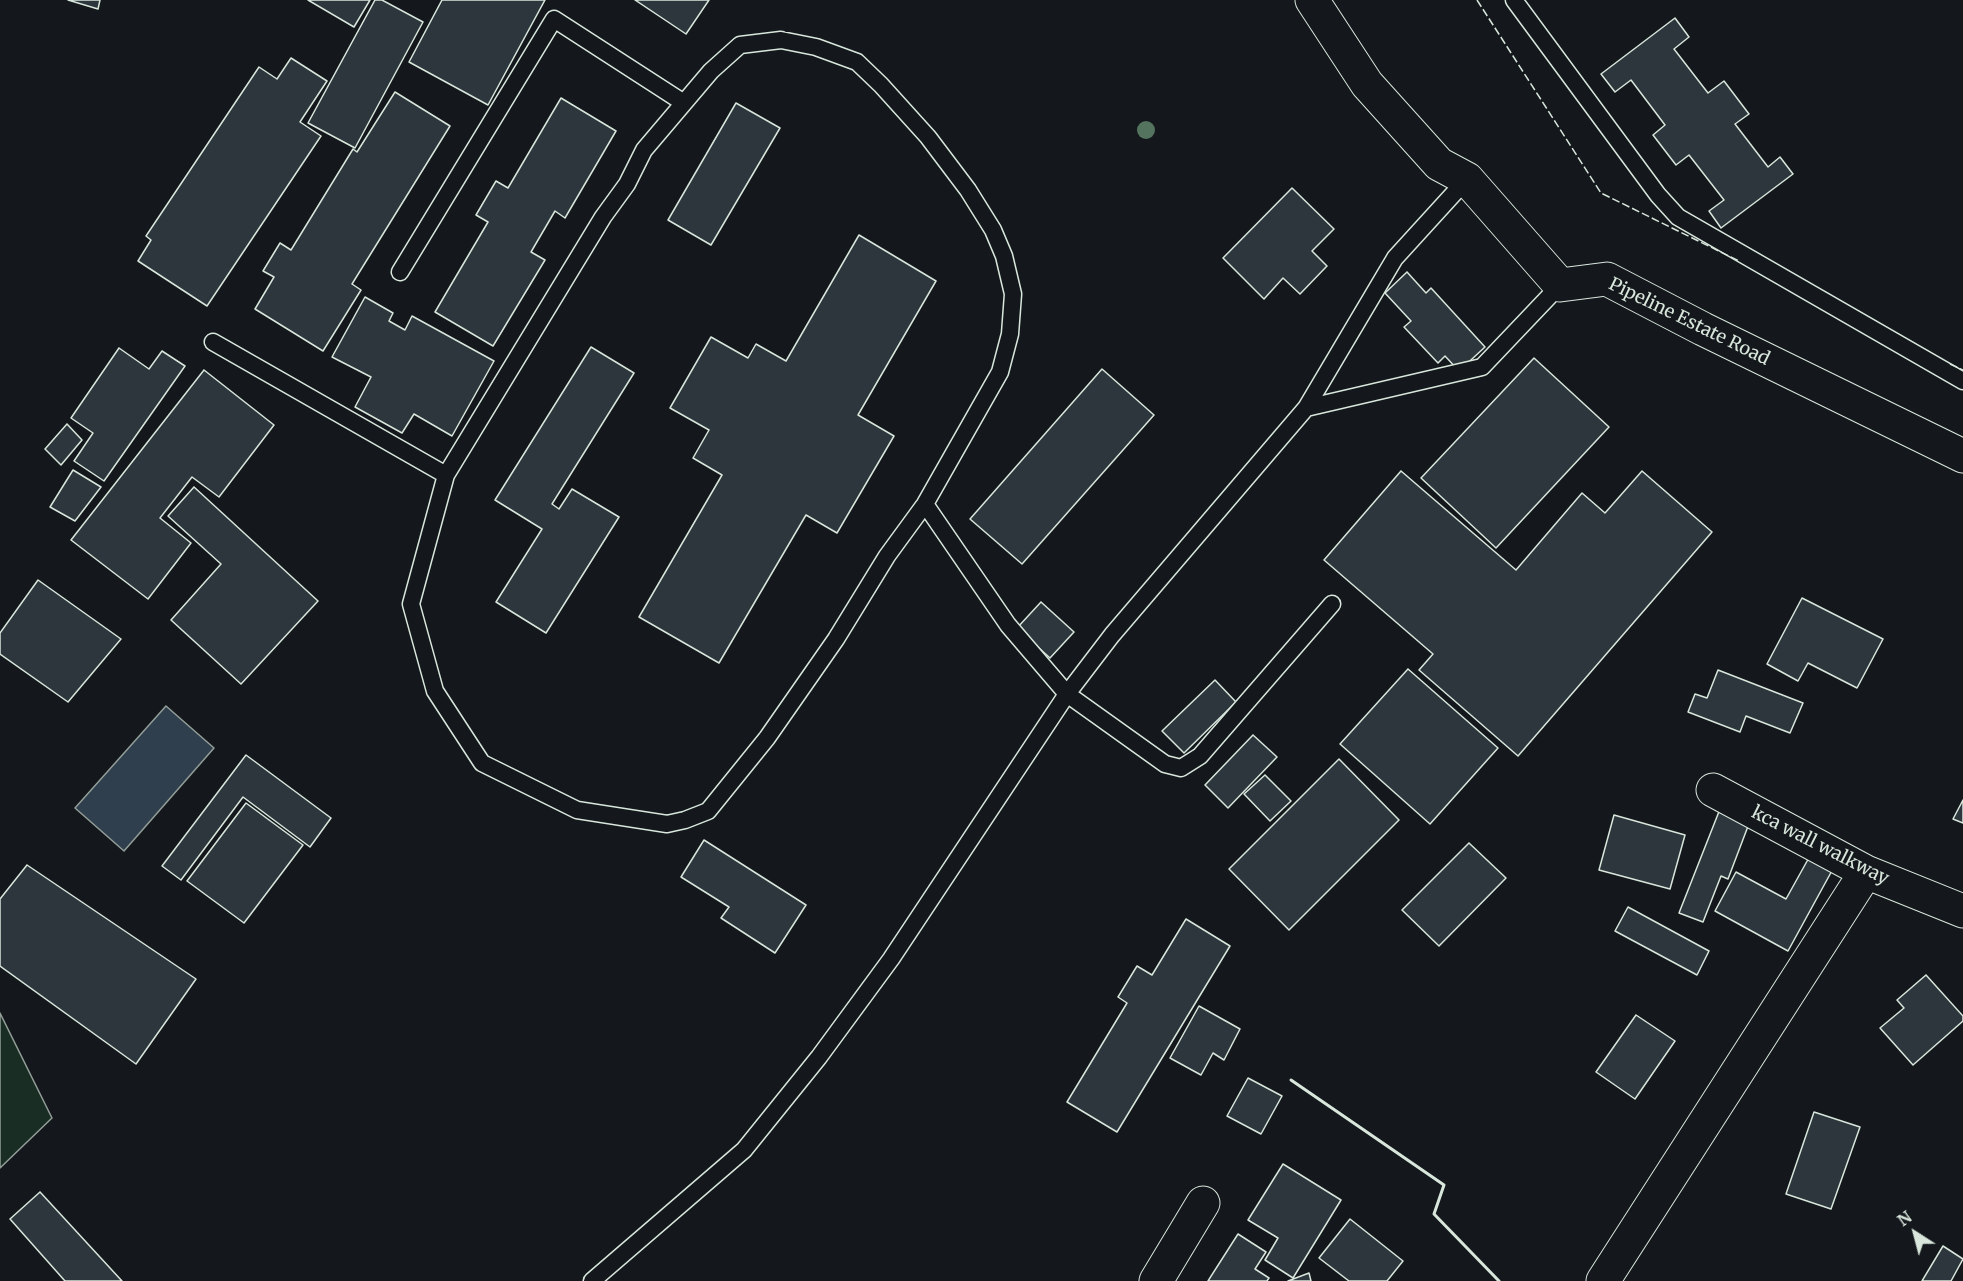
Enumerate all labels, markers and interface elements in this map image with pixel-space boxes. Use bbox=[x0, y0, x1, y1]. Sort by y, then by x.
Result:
street label: Pipeline Estate Road bbox=[1605, 274, 1773, 370]
street label: kca wall walkway bbox=[1748, 802, 1892, 890]
north arrow bbox=[1885, 1203, 1945, 1263]
text: N bbox=[1893, 1207, 1915, 1230]

